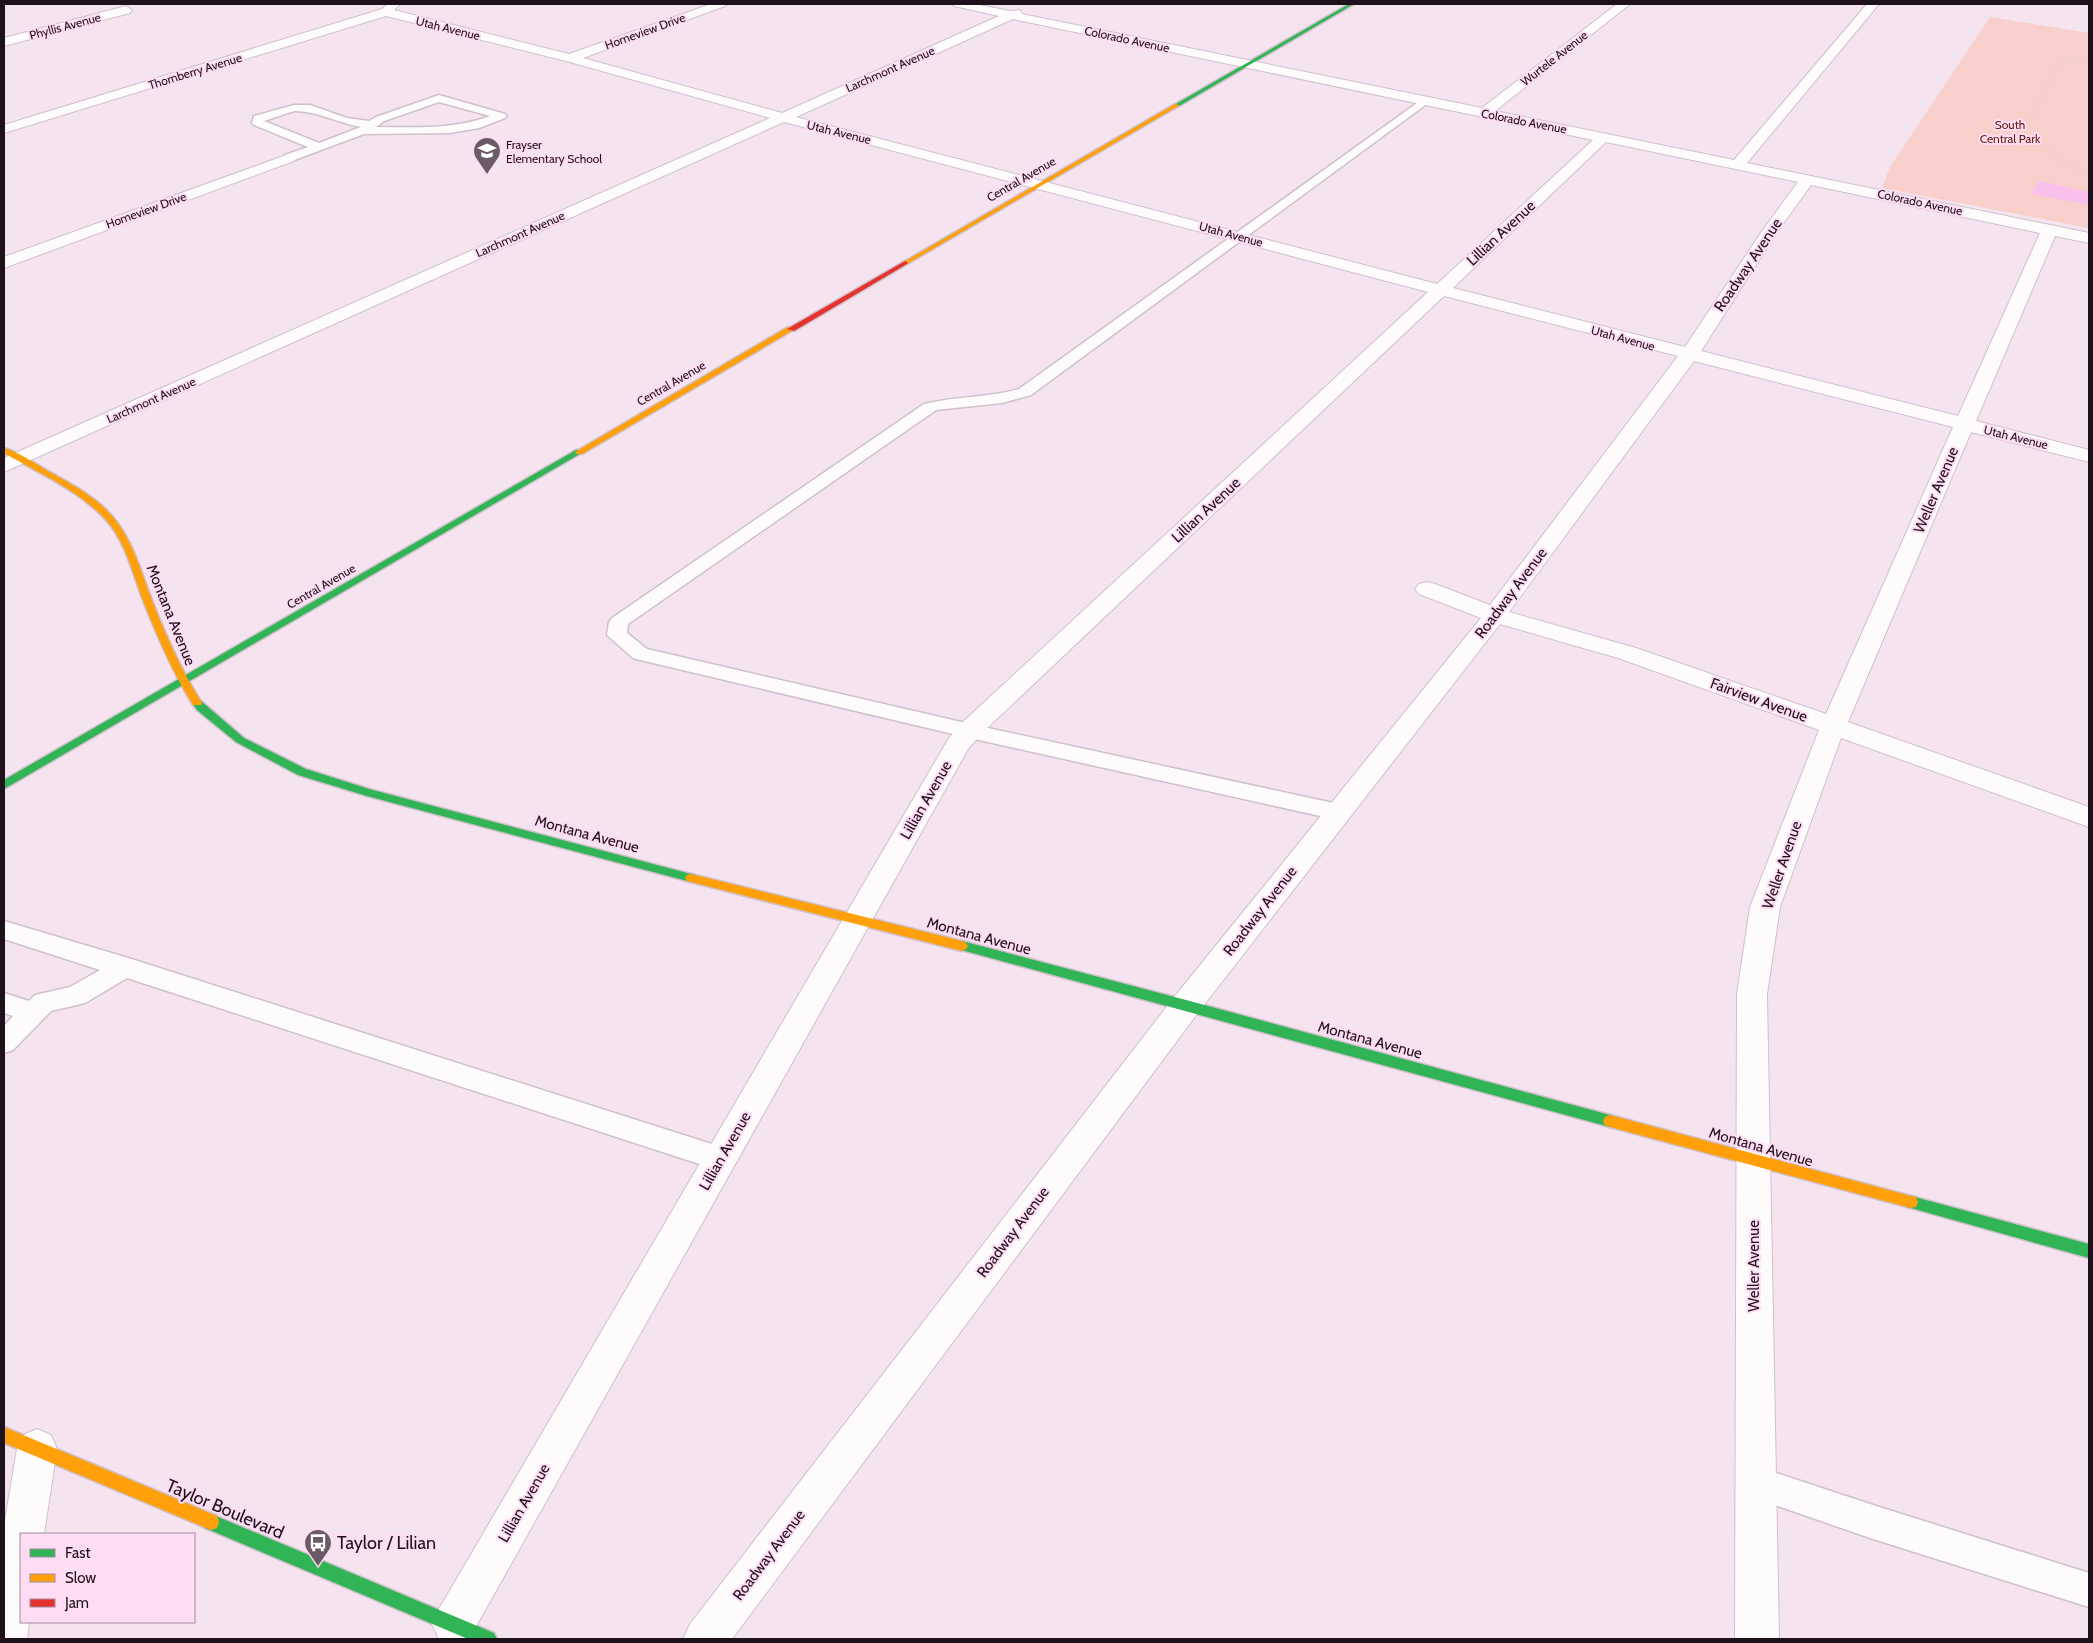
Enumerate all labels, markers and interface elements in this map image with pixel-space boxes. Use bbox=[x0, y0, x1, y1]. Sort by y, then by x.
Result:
street label: Phyllis Avenue bbox=[28, 9, 102, 43]
street label: Homeview Drive bbox=[603, 10, 687, 52]
street label: Utah Avenue bbox=[414, 13, 482, 43]
street label: Colorado Avenue bbox=[1083, 23, 1171, 55]
street label: Wurtele Avenue bbox=[1518, 27, 1590, 89]
street label: Larchmont Avenue bbox=[843, 43, 937, 95]
street label: Thornberry Avenue bbox=[146, 50, 244, 92]
street label: Colorado Avenue bbox=[1480, 105, 1568, 137]
street label: Utah Avenue bbox=[805, 117, 873, 147]
park label: South Central Park bbox=[1980, 117, 2041, 146]
school or university icon: Frayser Elementary School bbox=[472, 136, 502, 175]
place label: Frayser Elementary School bbox=[506, 137, 602, 166]
street label: Central Avenue bbox=[984, 153, 1058, 205]
street label: Colorado Avenue bbox=[1876, 186, 1964, 218]
street label: Homeview Drive bbox=[104, 189, 188, 231]
street label: Lillian Avenue bbox=[1463, 196, 1539, 269]
street label: Larchmont Avenue bbox=[473, 208, 567, 260]
street label: Roadway Avenue bbox=[1710, 215, 1786, 315]
street label: Utah Avenue bbox=[1197, 218, 1265, 250]
street label: Utah Avenue bbox=[1589, 322, 1657, 354]
street label: Central Avenue bbox=[634, 357, 708, 409]
street label: Larchmont Avenue bbox=[104, 374, 198, 426]
street label: Utah Avenue bbox=[1982, 422, 2050, 452]
street label: Weller Avenue bbox=[1910, 444, 1962, 536]
street label: Lillian Avenue bbox=[1168, 473, 1244, 546]
street label: Roadway Avenue bbox=[1471, 544, 1551, 642]
street label: Central Avenue bbox=[284, 560, 358, 612]
street label: Montana Avenue bbox=[143, 562, 200, 668]
street label: Fairview Avenue bbox=[1708, 674, 1810, 726]
street label: Lillian Avenue bbox=[896, 757, 956, 842]
street label: Montana Avenue bbox=[533, 811, 641, 857]
street label: Weller Avenue bbox=[1759, 818, 1806, 911]
street label: Roadway Avenue bbox=[1219, 862, 1301, 959]
street label: Montana Avenue bbox=[925, 913, 1033, 959]
street label: Montana Avenue bbox=[1316, 1017, 1424, 1063]
street label: Lillian Avenue bbox=[695, 1108, 755, 1193]
street label: Montana Avenue bbox=[1707, 1124, 1815, 1171]
street label: Roadway Avenue bbox=[973, 1183, 1053, 1281]
street label: Weller Avenue bbox=[1745, 1220, 1763, 1312]
street label: Lillian Avenue bbox=[494, 1460, 554, 1545]
street label: Taylor Boulevard bbox=[163, 1474, 287, 1544]
street label: Roadway Avenue bbox=[729, 1506, 809, 1604]
bus stop icon: Taylor / Lilian bbox=[303, 1528, 333, 1567]
place label: Taylor / Lilian bbox=[337, 1532, 436, 1554]
legend bbox=[20, 1533, 195, 1623]
text: Fast bbox=[65, 1544, 90, 1562]
text: Slow bbox=[65, 1569, 96, 1587]
text: Jam bbox=[64, 1594, 89, 1612]

